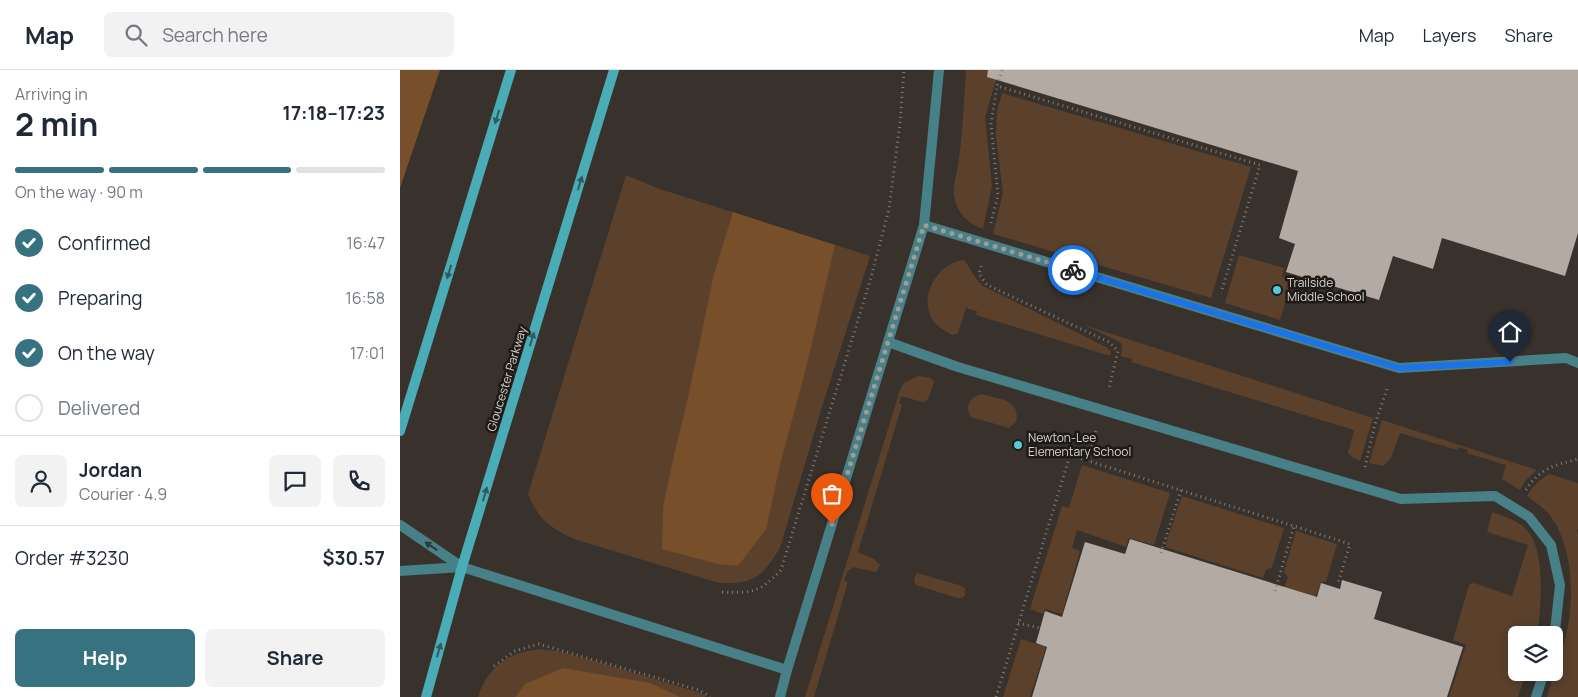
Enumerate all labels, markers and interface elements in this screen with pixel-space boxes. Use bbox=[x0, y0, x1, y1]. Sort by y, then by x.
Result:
search box bbox=[104, 12, 454, 57]
text: Map bbox=[25, 18, 74, 51]
icon: search bbox=[122, 21, 150, 49]
text: Search here bbox=[162, 22, 268, 48]
text: Map bbox=[1359, 23, 1394, 47]
text: Layers bbox=[1422, 23, 1476, 47]
text: Share bbox=[1504, 23, 1553, 47]
text: Arriving in bbox=[15, 83, 88, 105]
text: 17:18–17:23 bbox=[283, 100, 385, 126]
text: 2 min bbox=[15, 102, 98, 146]
one-way arrow bbox=[492, 109, 500, 124]
one-way arrow bbox=[576, 176, 584, 191]
text: On the way · 90 m bbox=[15, 181, 143, 203]
icon: check bbox=[15, 229, 43, 257]
text: Confirmed bbox=[58, 230, 151, 256]
text: 16:47 bbox=[347, 232, 385, 254]
courier bbox=[1048, 245, 1098, 295]
icon: bike bbox=[1059, 256, 1087, 284]
one-way arrow bbox=[445, 265, 453, 280]
place label: Trailside Middle School bbox=[1287, 274, 1365, 305]
icon: check bbox=[15, 284, 43, 312]
marker: Trailside Middle School bbox=[1271, 284, 1283, 296]
text: Preparing bbox=[58, 285, 143, 311]
text: 16:58 bbox=[346, 287, 385, 309]
pin bbox=[1489, 311, 1531, 362]
icon: home bbox=[1496, 318, 1524, 346]
street label: Gloucester Parkway bbox=[482, 324, 531, 433]
one-way arrow bbox=[529, 331, 537, 346]
icon: check bbox=[15, 339, 43, 367]
text: On the way bbox=[58, 340, 155, 366]
text: 17:01 bbox=[350, 342, 385, 364]
text: Delivered bbox=[58, 395, 140, 421]
place label: Newton-Lee Elementary School bbox=[1028, 429, 1131, 460]
marker: Newton-Lee Elementary School bbox=[1012, 439, 1024, 451]
button: person bbox=[15, 455, 67, 507]
button: chat bbox=[269, 455, 321, 507]
button: phone bbox=[333, 455, 385, 507]
text: Jordan bbox=[79, 457, 142, 483]
pin bbox=[811, 473, 853, 524]
icon: bag bbox=[818, 480, 846, 508]
text: Courier · 4.9 bbox=[79, 483, 167, 505]
one-way arrow bbox=[481, 486, 489, 501]
one-way arrow bbox=[424, 541, 438, 551]
text: Order #3230 bbox=[15, 545, 129, 571]
text: $30.57 bbox=[322, 545, 385, 571]
map controls bbox=[1508, 626, 1563, 681]
button: layers bbox=[1508, 626, 1563, 681]
button: Help bbox=[15, 629, 195, 687]
button: Share bbox=[205, 629, 385, 687]
one-way arrow bbox=[435, 642, 443, 658]

